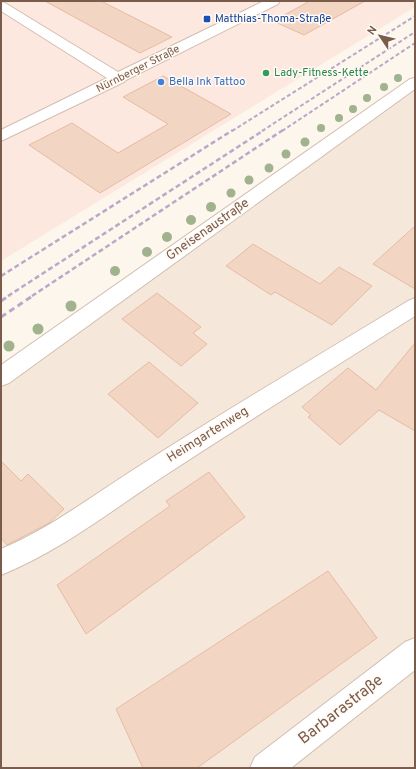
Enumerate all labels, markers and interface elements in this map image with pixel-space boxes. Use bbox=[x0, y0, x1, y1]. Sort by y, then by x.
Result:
place label: Matthias-Thoma-Straße bbox=[215, 12, 331, 26]
marker: Matthias-Thoma-Straße bbox=[202, 14, 212, 24]
north arrow bbox=[360, 16, 400, 56]
text: N bbox=[365, 24, 381, 38]
street label: Nürnberger Straße bbox=[94, 42, 182, 96]
place label: Lady-Fitness-Kette bbox=[274, 66, 369, 80]
marker: Lady-Fitness-Kette bbox=[261, 68, 271, 78]
place label: Bella Ink Tattoo bbox=[169, 75, 245, 89]
marker: Bella Ink Tattoo bbox=[156, 77, 166, 87]
street label: Gneisenaustraße bbox=[163, 195, 253, 265]
street label: Heimgartenweg bbox=[164, 404, 252, 466]
street label: Barbarastraße bbox=[295, 671, 387, 749]

